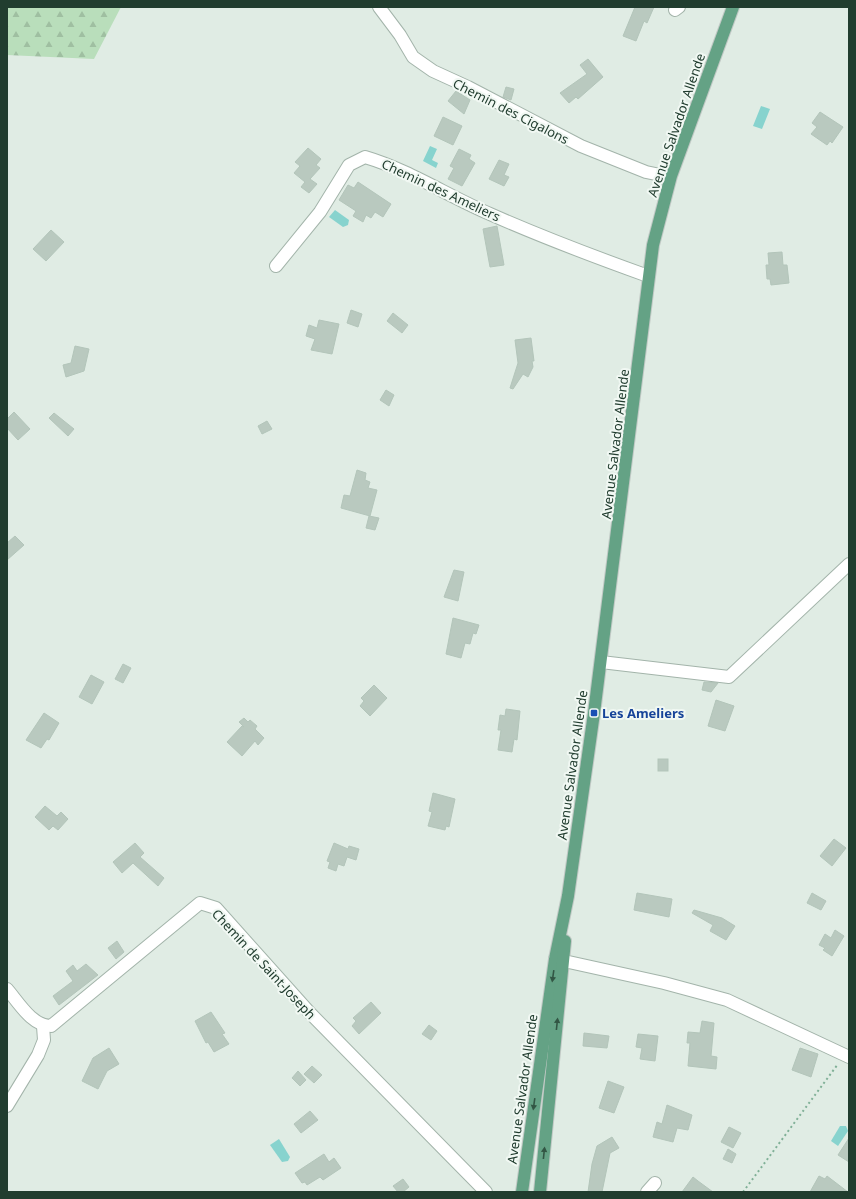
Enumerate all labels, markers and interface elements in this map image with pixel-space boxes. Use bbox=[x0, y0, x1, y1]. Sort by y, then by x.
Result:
street label: Avenue Salvador Allende bbox=[643, 51, 709, 199]
street label: Chemin des Cigalons bbox=[450, 74, 572, 148]
street label: Chemin des Ameliers bbox=[379, 155, 503, 225]
street label: Avenue Salvador Allende bbox=[597, 368, 633, 520]
street label: Avenue Salvador Allende bbox=[553, 689, 591, 841]
place label: Les Ameliers bbox=[602, 704, 684, 722]
marker: Les Ameliers bbox=[589, 708, 599, 718]
street label: Chemin de Saint-Joseph bbox=[208, 905, 320, 1023]
one-way arrow bbox=[550, 970, 556, 982]
street label: Avenue Salvador Allende bbox=[503, 1013, 541, 1165]
one-way arrow bbox=[554, 1018, 561, 1030]
one-way arrow bbox=[531, 1098, 537, 1110]
one-way arrow bbox=[541, 1147, 547, 1159]

